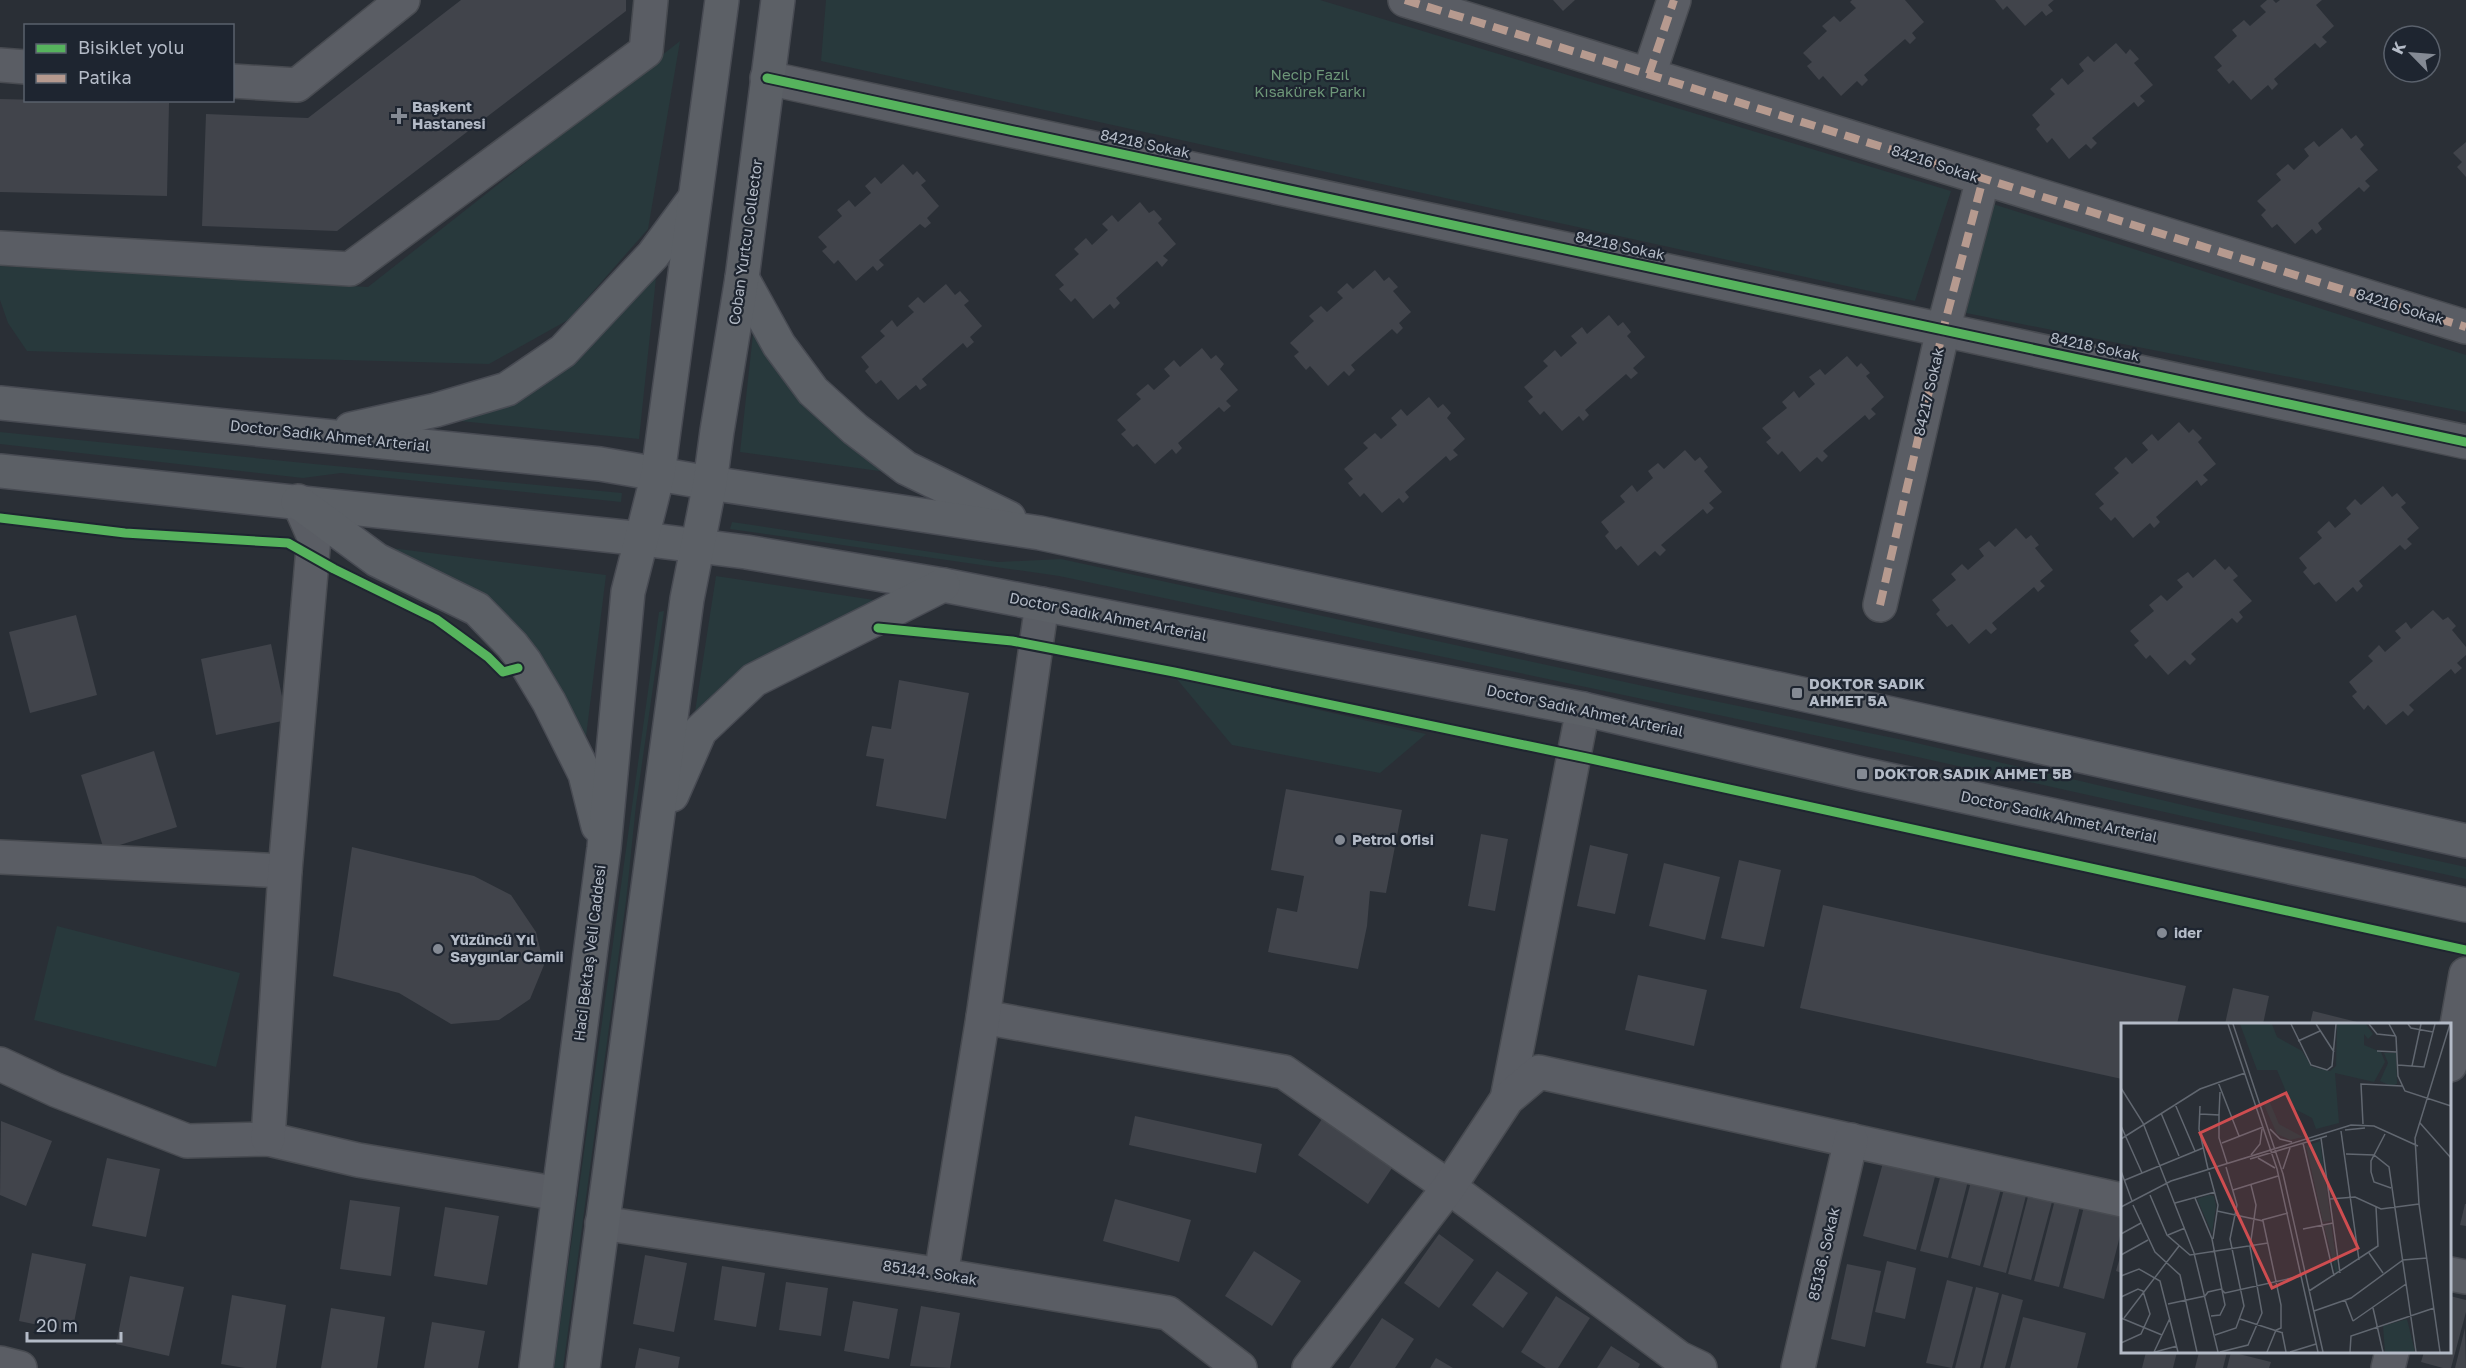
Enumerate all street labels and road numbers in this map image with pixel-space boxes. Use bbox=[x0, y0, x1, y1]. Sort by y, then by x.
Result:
street label: 84218 Sokak bbox=[1099, 125, 1192, 161]
street label: 84216 Sokak bbox=[1889, 140, 1982, 186]
street label: Coban Yurtcu Collector bbox=[724, 158, 766, 326]
street label: 84218 Sokak bbox=[1574, 227, 1667, 263]
street label: 84216 Sokak bbox=[2354, 284, 2447, 328]
street label: 84218 Sokak bbox=[2049, 328, 2142, 364]
street label: 84217 Sokak bbox=[1909, 345, 1947, 438]
street label: Doctor Sadık Ahmet Arterial bbox=[229, 416, 431, 454]
street label: Doctor Sadık Ahmet Arterial bbox=[1008, 588, 1209, 644]
street label: Doctor Sadık Ahmet Arterial bbox=[1485, 680, 1686, 740]
street label: Doctor Sadık Ahmet Arterial bbox=[1959, 786, 2160, 846]
street label: Haci Bektaş Veli Caddesi bbox=[569, 864, 609, 1042]
street label: 85136. Sokak bbox=[1804, 1205, 1843, 1302]
street label: 85144. Sokak bbox=[882, 1256, 979, 1288]

